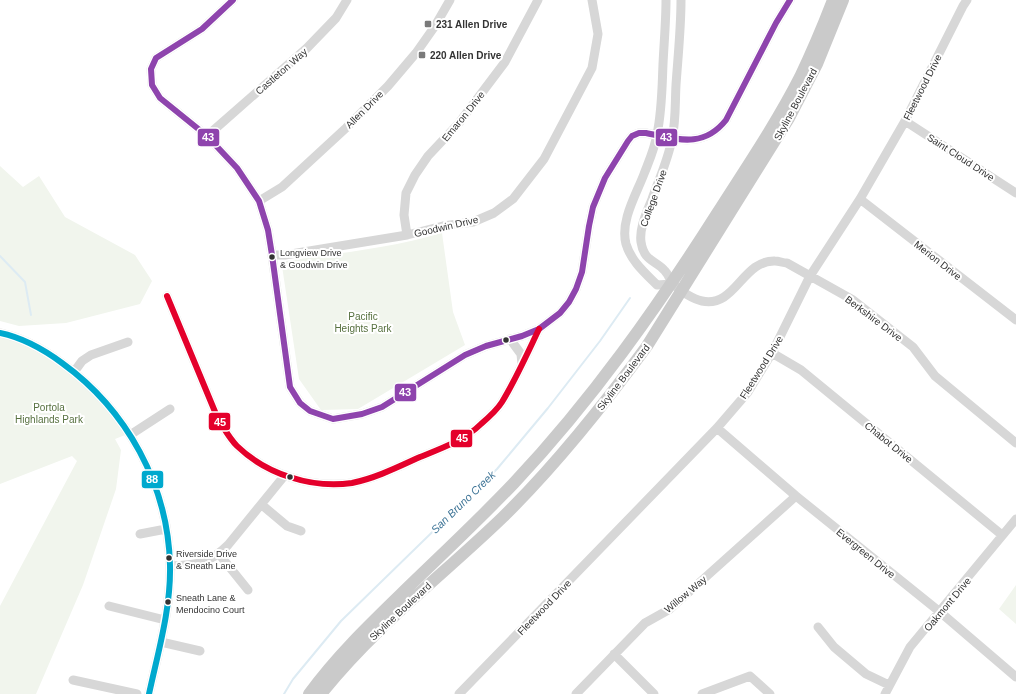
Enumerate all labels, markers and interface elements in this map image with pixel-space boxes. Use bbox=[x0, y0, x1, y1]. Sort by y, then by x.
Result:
marker: 231 Allen Drive bbox=[423, 19, 433, 29]
place label: 231 Allen Drive bbox=[436, 19, 508, 30]
street label: Castleton Way bbox=[253, 46, 309, 97]
marker: 220 Allen Drive bbox=[417, 50, 427, 60]
place label: 220 Allen Drive bbox=[430, 50, 502, 61]
street label: Fleetwood Drive bbox=[901, 52, 944, 122]
street label: Skyline Boulevard bbox=[772, 66, 819, 142]
street label: Allen Drive bbox=[343, 88, 386, 130]
street label: Emaron Drive bbox=[440, 89, 487, 144]
line badge: 43 bbox=[197, 128, 220, 147]
line badge: 43 bbox=[655, 128, 678, 147]
text: 43 bbox=[202, 131, 214, 143]
text: 43 bbox=[660, 131, 672, 143]
street label: Saint Cloud Drive bbox=[925, 132, 997, 183]
street label: College Drive bbox=[638, 168, 669, 228]
street label: Goodwin Drive bbox=[413, 214, 480, 239]
street label: Merion Drive bbox=[912, 239, 964, 282]
place label: Longview Drive & Goodwin Drive bbox=[280, 248, 348, 270]
marker: Longview Drive & Goodwin Drive bbox=[267, 252, 277, 262]
street label: Berkshire Drive bbox=[843, 293, 905, 344]
park label: Pacific Heights Park bbox=[334, 311, 393, 334]
street label: Fleetwood Drive bbox=[738, 333, 785, 401]
unlabelled marker bbox=[501, 335, 511, 345]
street label: Skyline Boulevard bbox=[595, 342, 652, 413]
line badge: 43 bbox=[394, 383, 417, 402]
text: 43 bbox=[399, 386, 411, 398]
park label: Portola Highlands Park bbox=[15, 402, 84, 425]
line badge: 45 bbox=[208, 412, 231, 431]
text: 45 bbox=[214, 416, 226, 428]
street label: Chabot Drive bbox=[863, 420, 915, 465]
line badge: 45 bbox=[450, 429, 473, 448]
text: 45 bbox=[456, 432, 468, 444]
water label: San Bruno Creek bbox=[428, 468, 498, 536]
line badge: 88 bbox=[141, 470, 164, 489]
unlabelled marker bbox=[285, 472, 295, 482]
text: 88 bbox=[146, 473, 158, 485]
street label: Evergreen Drive bbox=[834, 526, 898, 581]
place label: Riverside Drive & Sneath Lane bbox=[176, 549, 237, 571]
marker: Riverside Drive & Sneath Lane bbox=[164, 553, 174, 563]
street label: Willow Way bbox=[662, 574, 709, 615]
street label: Oakmont Drive bbox=[922, 575, 973, 633]
street label: Fleetwood Drive bbox=[515, 577, 574, 637]
street label: Skyline Boulevard bbox=[367, 580, 433, 643]
place label: Sneath Lane & Mendocino Court bbox=[176, 593, 245, 615]
marker: Sneath Lane & Mendocino Court bbox=[163, 597, 173, 607]

